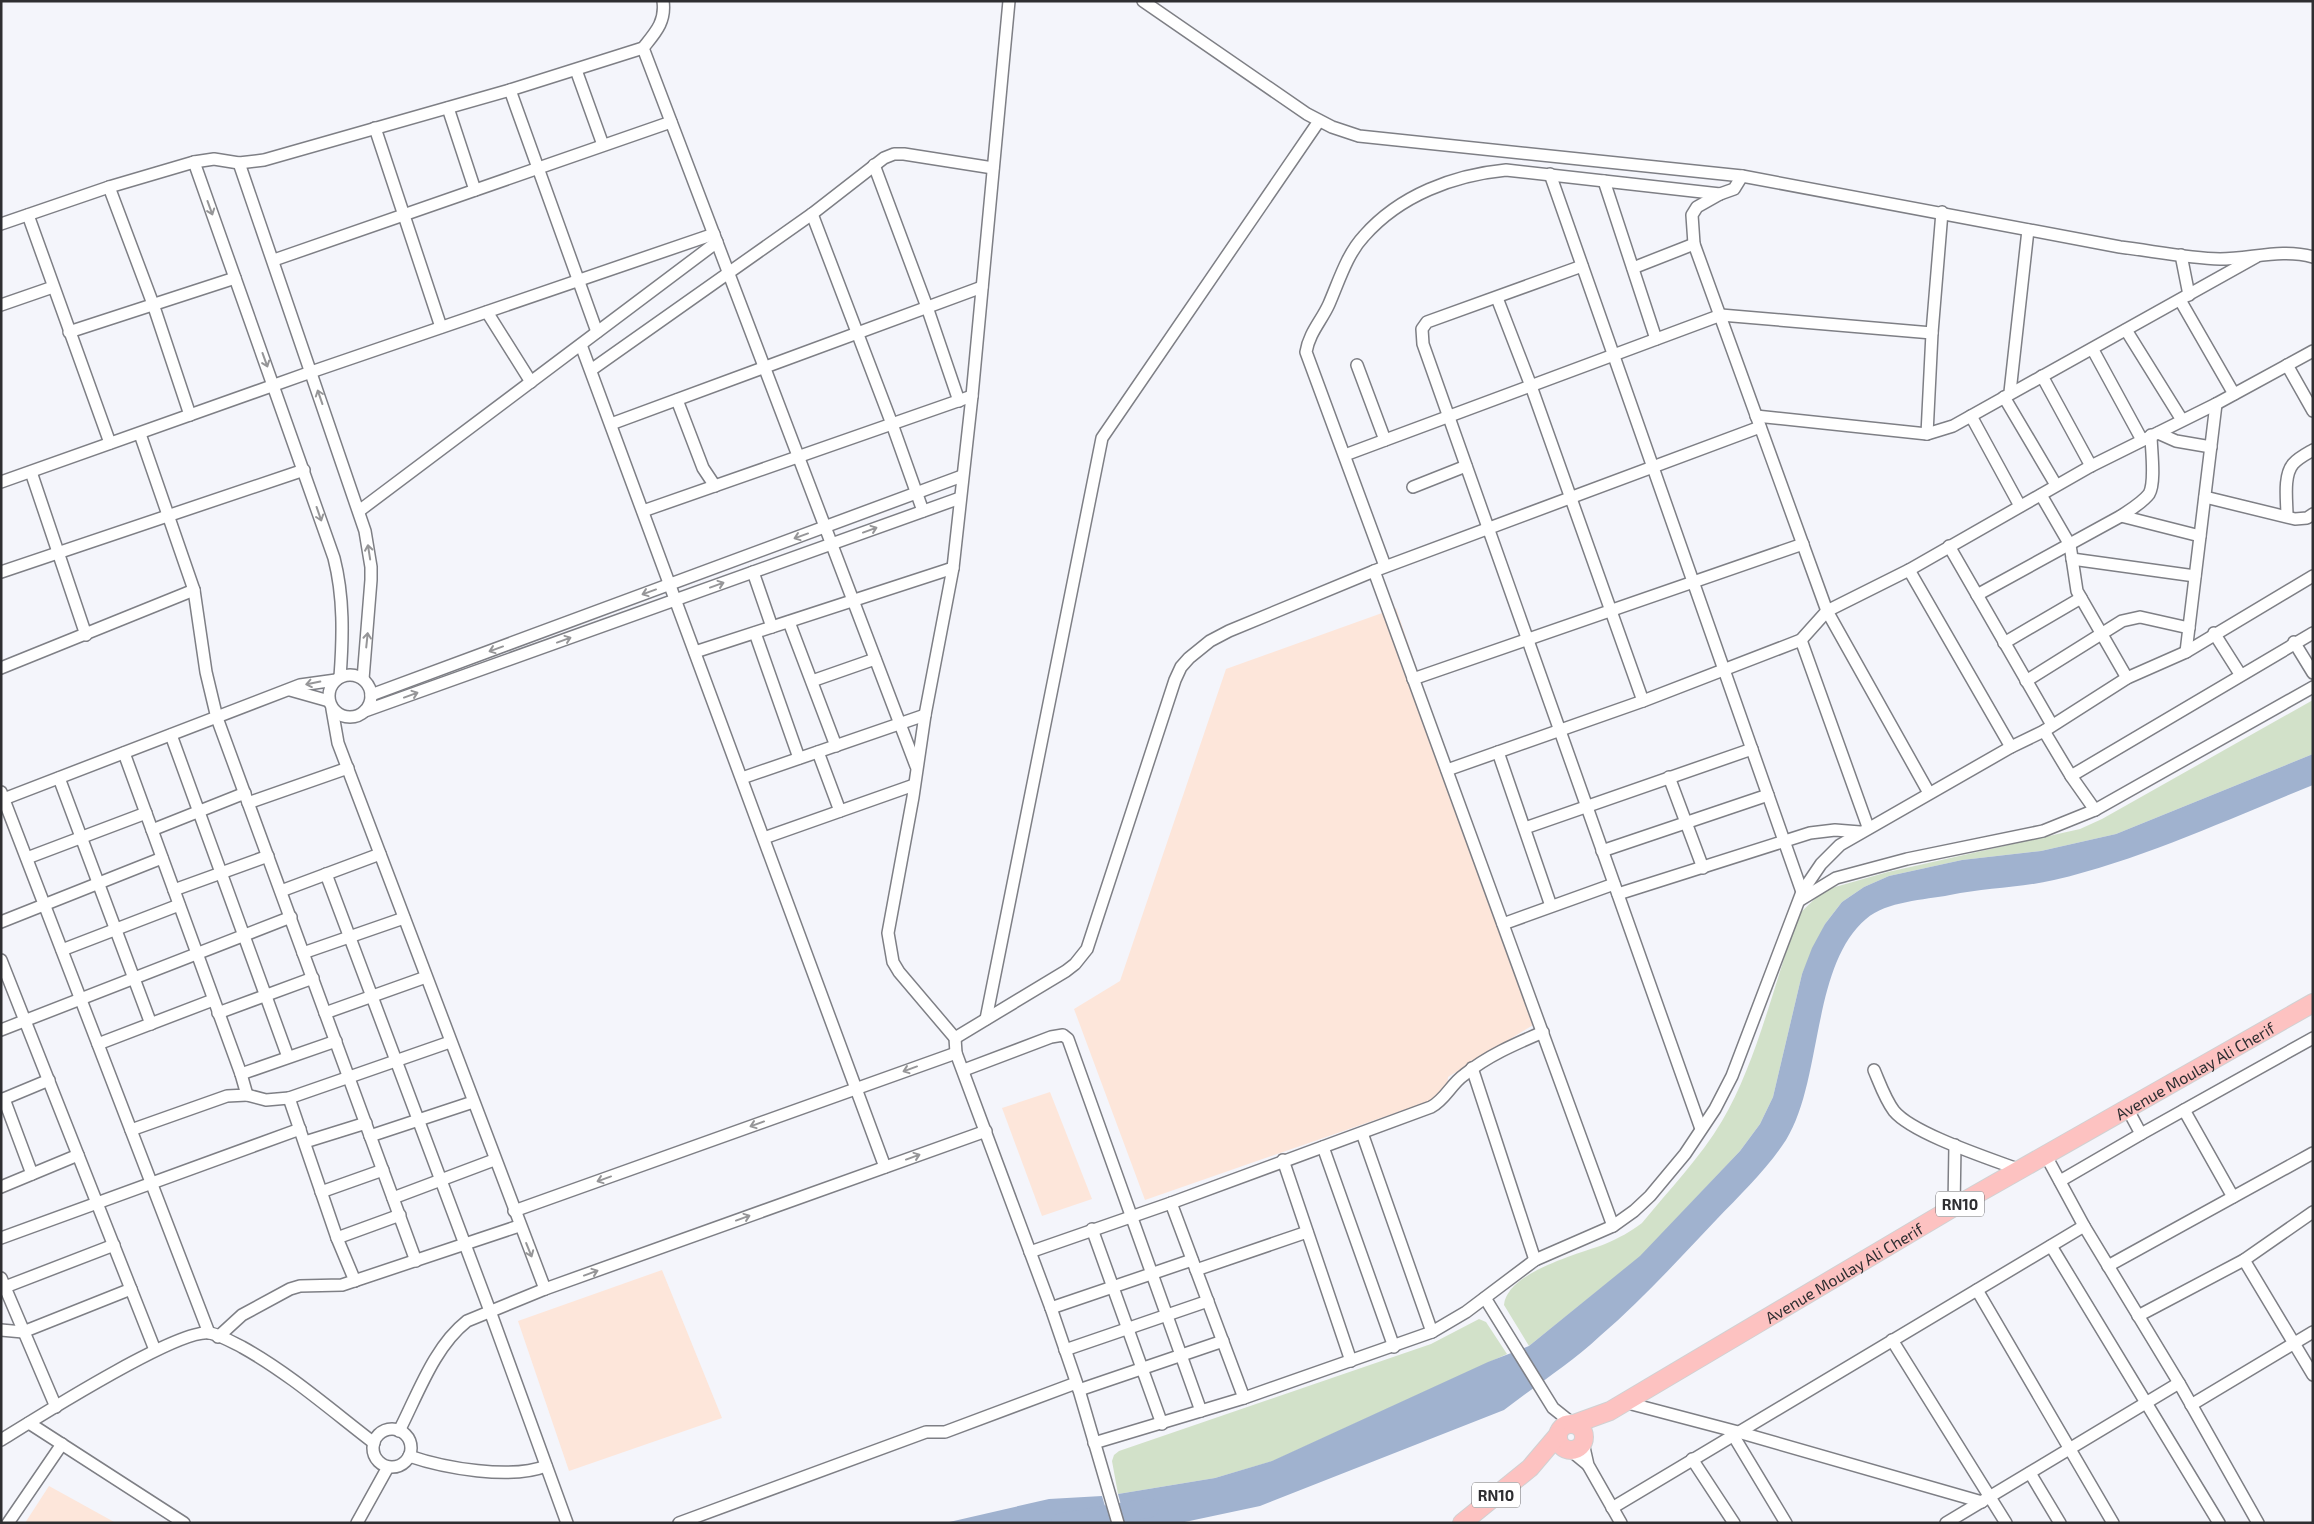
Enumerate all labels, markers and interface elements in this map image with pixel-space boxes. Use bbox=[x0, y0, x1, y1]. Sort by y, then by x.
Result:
one-way arrow bbox=[206, 199, 215, 215]
one-way arrow bbox=[261, 352, 270, 368]
one-way arrow bbox=[315, 390, 324, 406]
one-way arrow bbox=[315, 505, 324, 521]
one-way arrow bbox=[861, 525, 877, 534]
one-way arrow bbox=[794, 532, 809, 541]
one-way arrow bbox=[364, 544, 374, 560]
one-way arrow bbox=[708, 580, 724, 589]
one-way arrow bbox=[641, 588, 657, 597]
one-way arrow bbox=[362, 632, 371, 648]
one-way arrow bbox=[556, 635, 571, 644]
one-way arrow bbox=[489, 645, 504, 654]
one-way arrow bbox=[305, 678, 321, 688]
one-way arrow bbox=[403, 690, 418, 699]
street label: Avenue Moulay Ali Cherif bbox=[2112, 1017, 2278, 1123]
one-way arrow bbox=[903, 1065, 918, 1074]
one-way arrow bbox=[750, 1120, 765, 1129]
one-way arrow bbox=[905, 1152, 920, 1161]
one-way arrow bbox=[597, 1175, 612, 1184]
road number: RN10 bbox=[1936, 1192, 1984, 1216]
one-way arrow bbox=[735, 1213, 751, 1222]
street label: Avenue Moulay Ali Cherif bbox=[1761, 1218, 1927, 1327]
one-way arrow bbox=[525, 1242, 534, 1257]
one-way arrow bbox=[582, 1268, 598, 1277]
road number: RN10 bbox=[1472, 1482, 1520, 1508]

